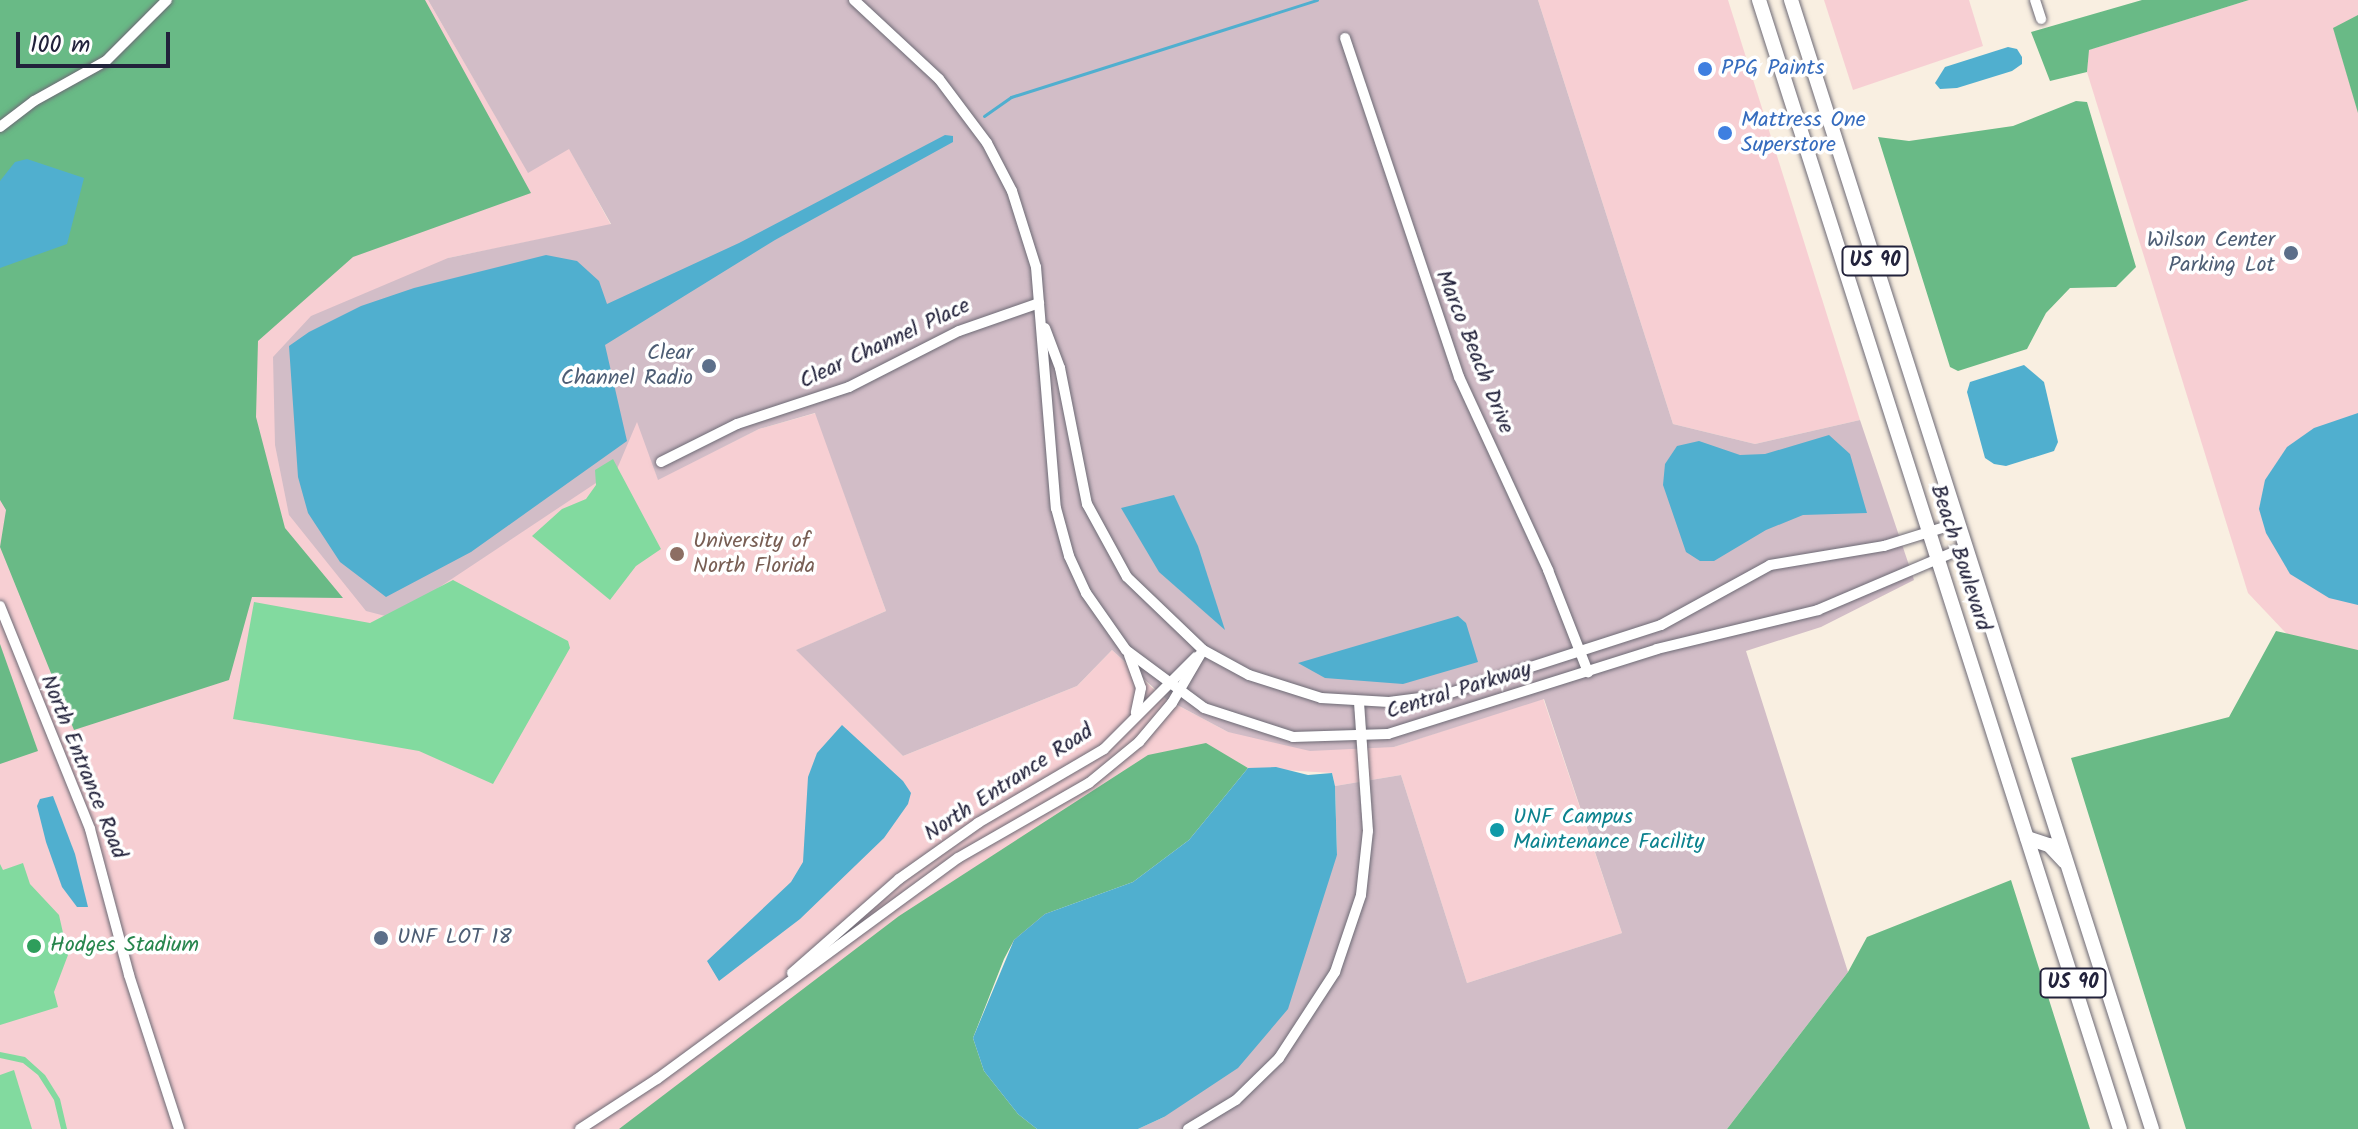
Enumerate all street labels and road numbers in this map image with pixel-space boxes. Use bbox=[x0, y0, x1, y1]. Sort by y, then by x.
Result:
road number: US 90 bbox=[1841, 245, 1909, 277]
street label: Marco Beach Drive bbox=[1429, 266, 1519, 438]
street label: Clear Channel Place bbox=[796, 293, 974, 395]
street label: Beach Boulevard bbox=[1924, 481, 1996, 635]
street label: Central Parkway bbox=[1383, 656, 1535, 726]
street label: North Entrance Road bbox=[34, 671, 132, 863]
street label: North Entrance Road bbox=[919, 718, 1099, 848]
road number: US 90 bbox=[2039, 967, 2107, 999]

